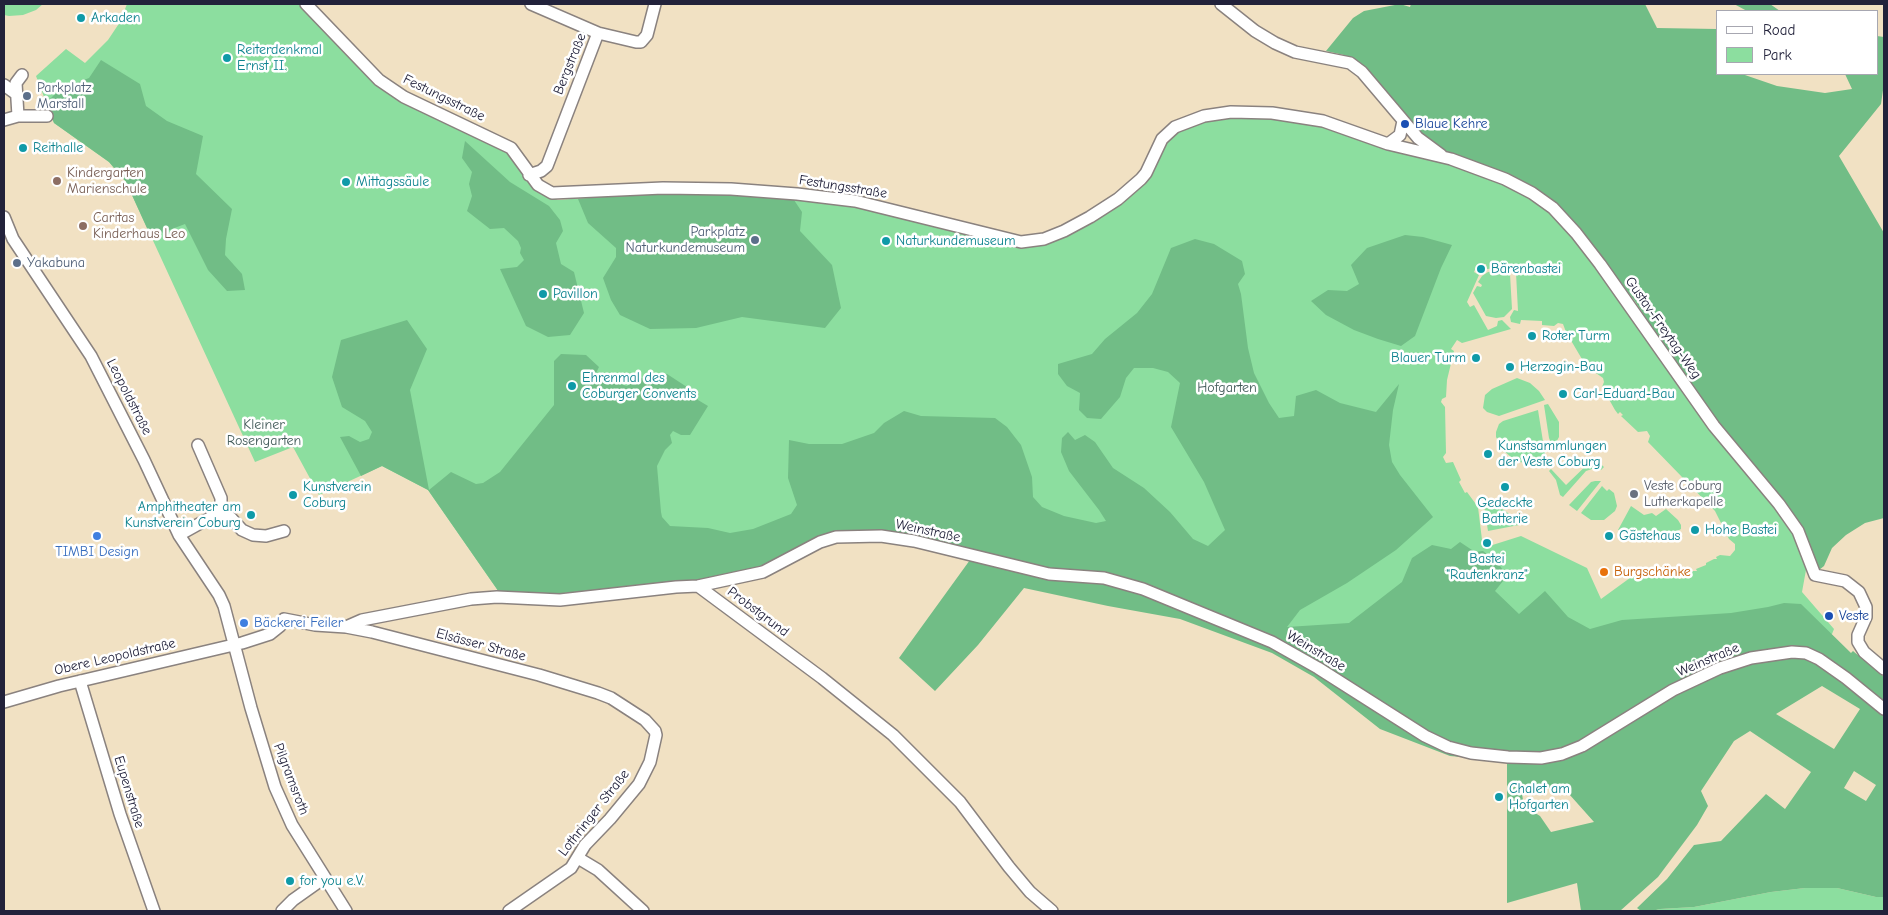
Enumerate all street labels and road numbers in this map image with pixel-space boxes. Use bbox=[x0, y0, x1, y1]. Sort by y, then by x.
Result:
street label: Bergstraße bbox=[550, 31, 590, 97]
street label: Festungsstraße bbox=[400, 71, 488, 125]
street label: Festungsstraße bbox=[798, 172, 888, 202]
street label: Gustav-Freytag-Weg bbox=[1621, 274, 1705, 382]
street label: Leopoldstraße bbox=[103, 356, 155, 438]
street label: Weinstraße bbox=[894, 516, 962, 546]
street label: Probstgrund bbox=[724, 583, 792, 641]
street label: Elsässer Straße bbox=[434, 625, 528, 665]
street label: Weinstraße bbox=[1283, 627, 1349, 675]
street label: Obere Leopoldstraße bbox=[53, 635, 177, 679]
street label: Weinstraße bbox=[1674, 639, 1742, 681]
street label: Pilgramsroth bbox=[270, 741, 312, 817]
street label: Eupenstraße bbox=[110, 754, 148, 830]
street label: Lothringer Straße bbox=[555, 766, 633, 860]

